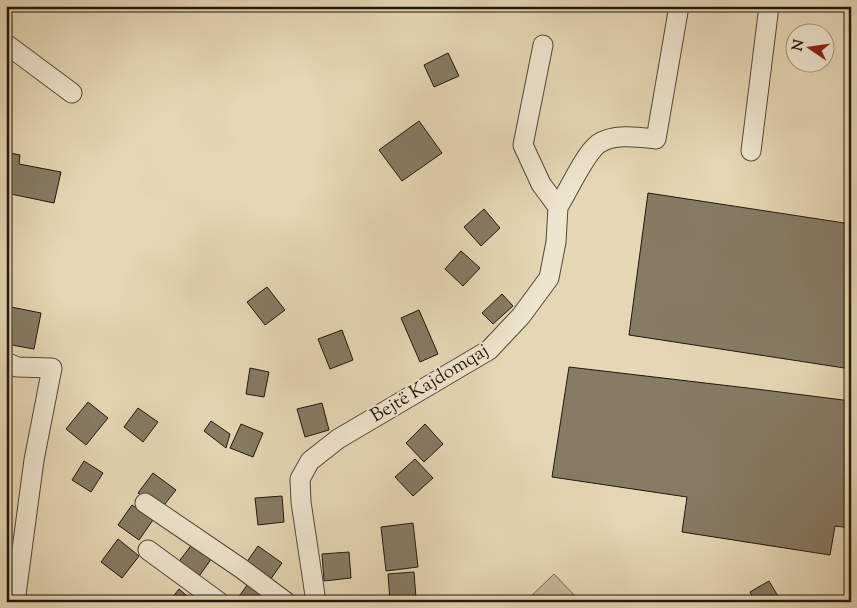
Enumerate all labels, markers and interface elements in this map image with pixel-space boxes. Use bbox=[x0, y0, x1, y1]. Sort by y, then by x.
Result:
north arrow bbox=[784, 22, 834, 72]
text: N bbox=[788, 38, 810, 53]
street label: Bejtë Kajdomqaj bbox=[366, 338, 494, 430]

